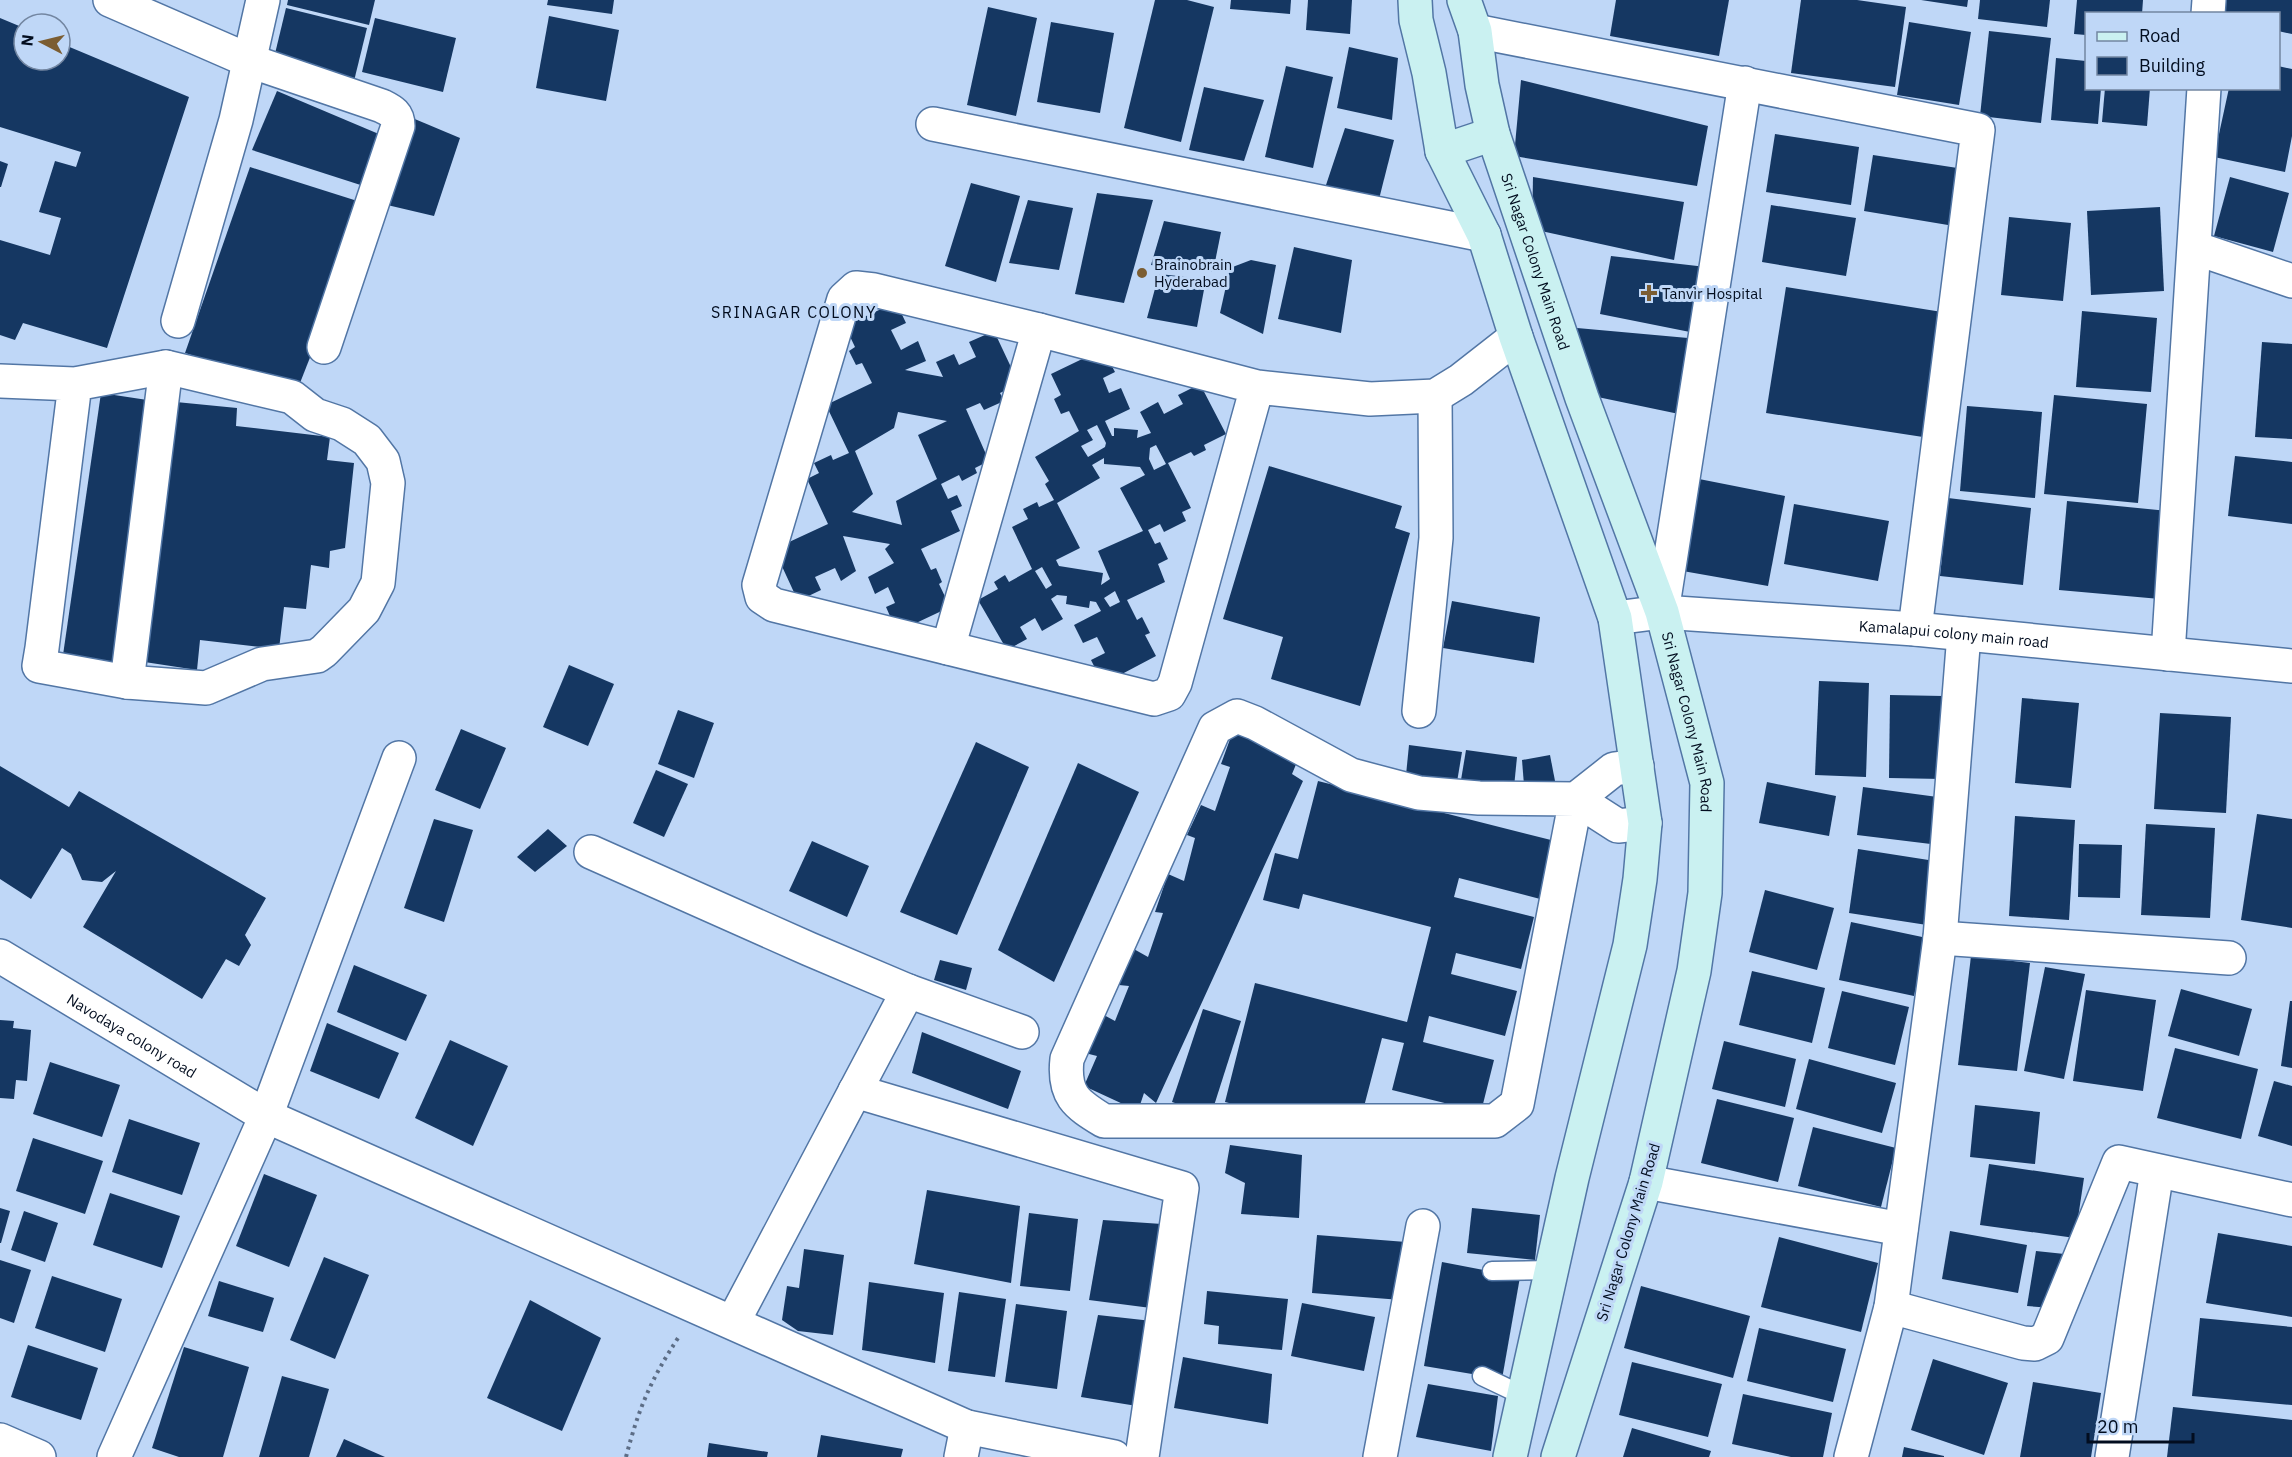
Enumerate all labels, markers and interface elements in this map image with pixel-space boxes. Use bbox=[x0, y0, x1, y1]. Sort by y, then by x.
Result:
north arrow bbox=[12, 12, 72, 72]
legend bbox=[2085, 12, 2280, 90]
text: Road bbox=[2139, 24, 2180, 47]
text: N bbox=[16, 33, 38, 47]
text: Building bbox=[2139, 54, 2206, 77]
street label: Sri Nagar Colony Main Road bbox=[1497, 171, 1575, 352]
place label: Brainobrain Hyderabad bbox=[1154, 255, 1232, 291]
marker: Brainobrain Hyderabad bbox=[1135, 266, 1149, 280]
marker: Tanvir Hospital bbox=[1640, 284, 1658, 302]
place label: Tanvir Hospital bbox=[1662, 284, 1762, 303]
district label: SRINAGAR COLONY bbox=[711, 302, 877, 322]
street label: Kamalapui colony main road bbox=[1858, 616, 2050, 652]
street label: Sri Nagar Colony Main Road bbox=[1658, 630, 1717, 812]
street label: Navodaya colony road bbox=[64, 989, 200, 1082]
street label: Sri Nagar Colony Main Road bbox=[1592, 1141, 1664, 1323]
scale bar bbox=[2088, 1406, 2193, 1444]
text: 20 m bbox=[2097, 1415, 2139, 1438]

